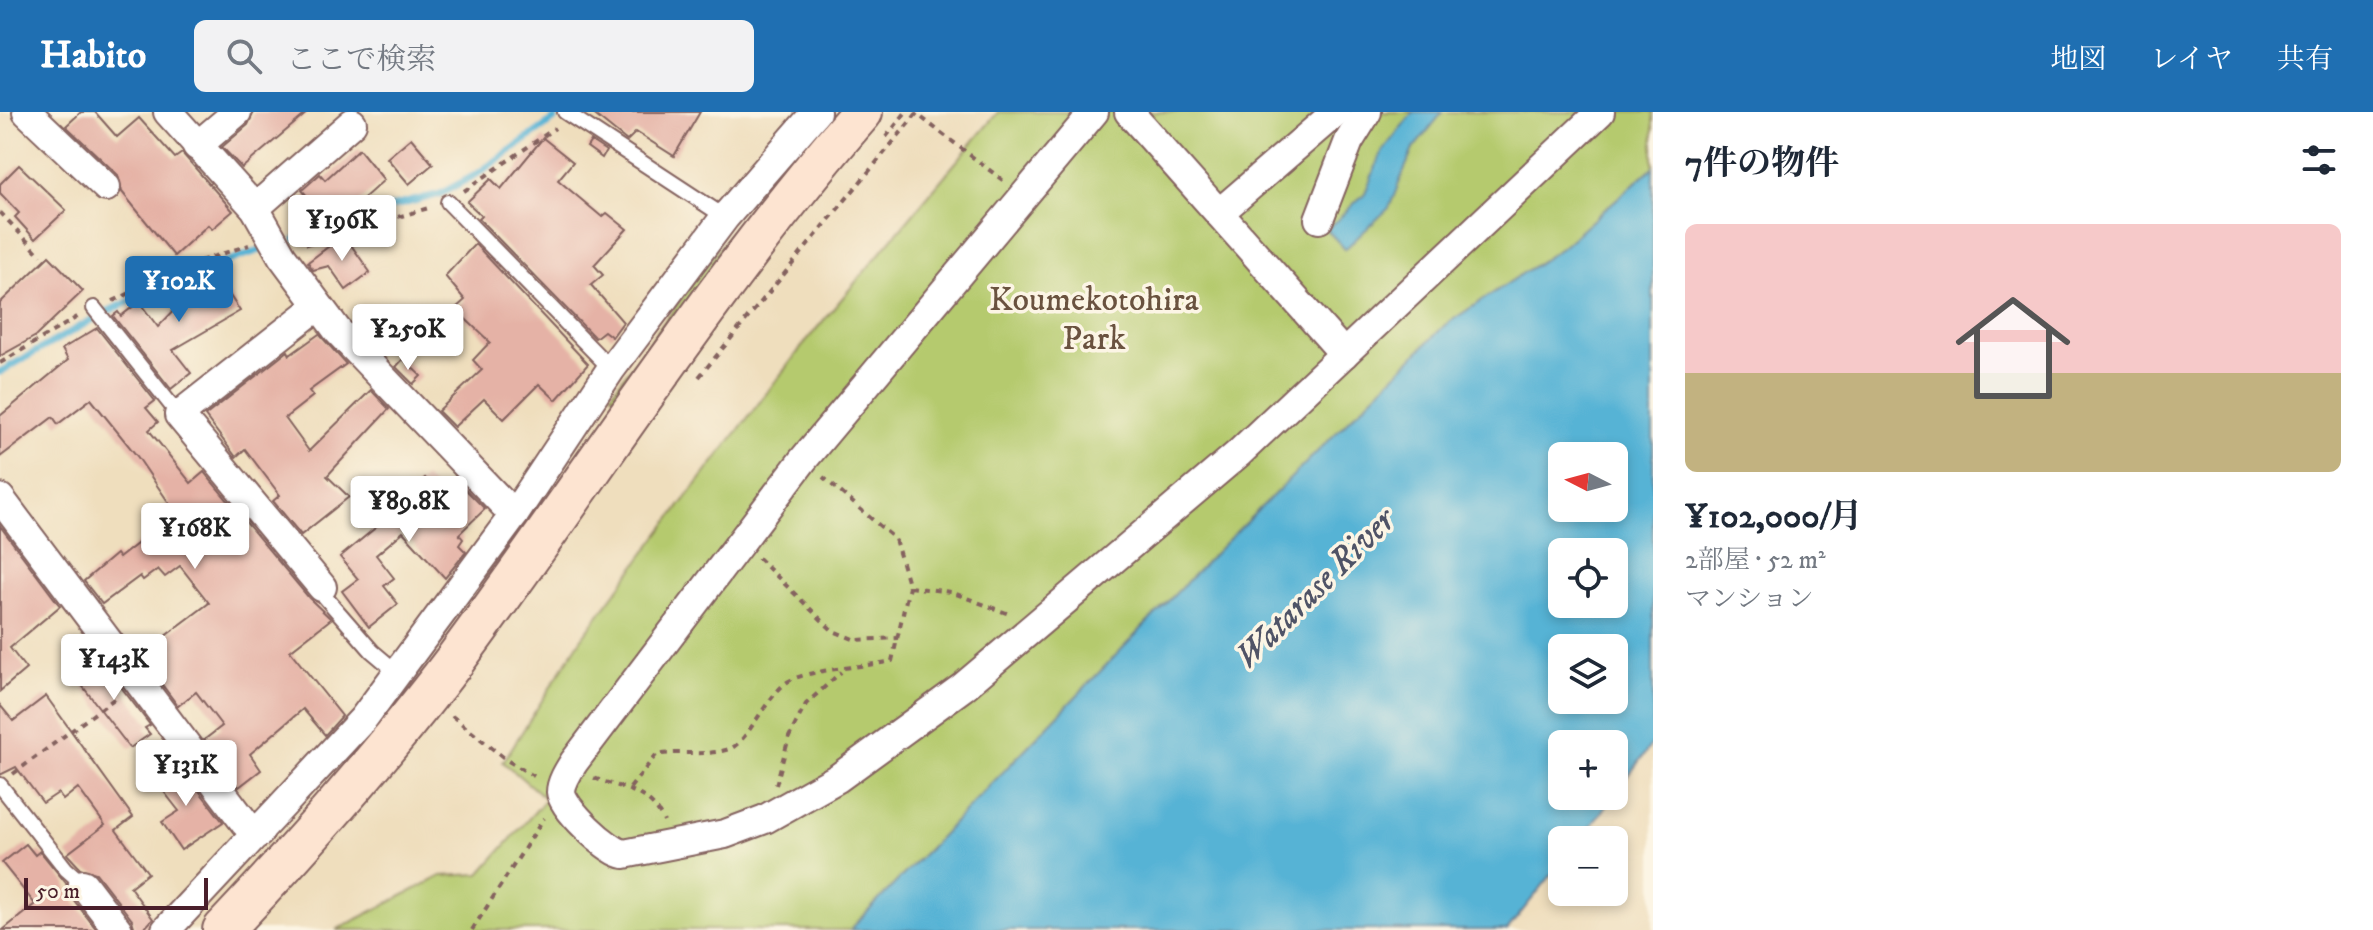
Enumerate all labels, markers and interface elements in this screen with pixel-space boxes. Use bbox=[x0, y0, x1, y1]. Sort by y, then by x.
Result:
search box bbox=[194, 20, 754, 92]
text: Habito bbox=[40, 32, 146, 80]
icon: search bbox=[222, 34, 266, 78]
text: ここで検索 bbox=[286, 42, 436, 79]
text: 地図 bbox=[2050, 42, 2106, 77]
text: レイヤ bbox=[2150, 42, 2233, 77]
text: 共有 bbox=[2277, 42, 2333, 77]
icon: filters bbox=[2297, 138, 2341, 182]
text: 7件の物件 bbox=[1685, 143, 1839, 185]
pin: ¥196K bbox=[286, 195, 398, 263]
text: ¥196K bbox=[306, 204, 378, 237]
pin: ¥102K bbox=[123, 256, 235, 324]
text: ¥102K bbox=[143, 265, 215, 298]
icon: home bbox=[1941, 276, 2085, 420]
park label: Koumekotohira Park bbox=[989, 279, 1200, 360]
pin: ¥250K bbox=[352, 304, 464, 372]
text: ¥250K bbox=[370, 313, 446, 346]
north arrow bbox=[1548, 442, 1628, 522]
map controls bbox=[1548, 442, 1628, 906]
pin: ¥89.8K bbox=[344, 476, 474, 544]
text: ¥89.8K bbox=[369, 485, 449, 518]
text: ¥102,000/月 bbox=[1685, 496, 1863, 538]
water label: Watarase River bbox=[1225, 497, 1407, 679]
pin: ¥168K bbox=[139, 503, 251, 571]
text: ¥168K bbox=[159, 512, 231, 545]
button: locate bbox=[1548, 538, 1628, 618]
text: 2部屋 · 52 m² bbox=[1685, 544, 1826, 577]
text: マンション bbox=[1685, 583, 1814, 616]
pin: ¥143K bbox=[58, 634, 170, 702]
button: layers bbox=[1548, 634, 1628, 714]
text: ¥143K bbox=[79, 643, 149, 676]
button: + bbox=[1548, 730, 1628, 810]
pin: ¥131K bbox=[130, 740, 242, 808]
text: ¥131K bbox=[154, 749, 218, 782]
button: − bbox=[1548, 826, 1628, 906]
scale bar bbox=[24, 874, 208, 910]
text: 50 m bbox=[36, 878, 80, 905]

